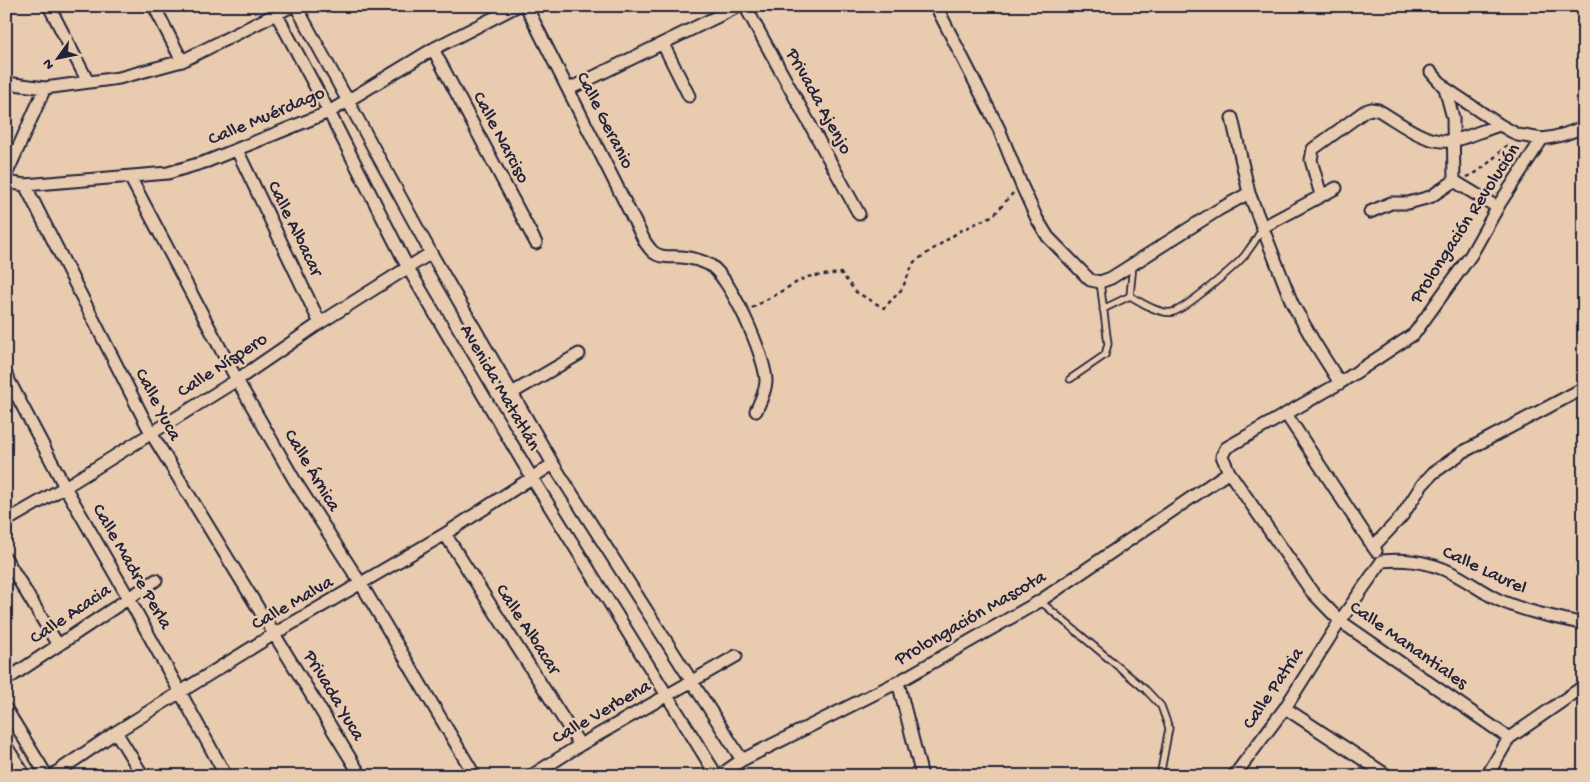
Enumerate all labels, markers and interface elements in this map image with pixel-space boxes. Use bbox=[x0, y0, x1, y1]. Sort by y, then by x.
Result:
north arrow bbox=[32, 32, 82, 82]
street label: Privada Ajenjo bbox=[779, 44, 857, 159]
text: N bbox=[40, 55, 59, 72]
street label: Calle Geranio bbox=[570, 69, 638, 173]
street label: Calle Muérdago bbox=[205, 82, 329, 152]
street label: Calle Narciso bbox=[466, 88, 534, 188]
street label: Prolongación Revolución bbox=[1405, 140, 1526, 309]
street label: Calle Albacar bbox=[261, 178, 328, 282]
street label: Avenida Matatlán bbox=[453, 321, 545, 455]
street label: Calle Níspero bbox=[174, 328, 272, 404]
street label: Calle Yuca bbox=[128, 365, 186, 446]
street label: Calle Árnica bbox=[278, 426, 345, 517]
street label: Calle Madre Perla bbox=[86, 500, 177, 635]
street label: Calle Laurel bbox=[1438, 541, 1530, 601]
street label: Prolongación Mascota bbox=[890, 566, 1052, 672]
street label: Calle Malva bbox=[248, 571, 339, 637]
street label: Calle Acacia bbox=[26, 579, 117, 650]
street label: Calle Albacar bbox=[489, 580, 566, 681]
street label: Calle Manantiales bbox=[1344, 597, 1472, 696]
street label: Calle Patria bbox=[1238, 643, 1311, 734]
street label: Privada Yuca bbox=[297, 646, 370, 747]
street label: Calle Verbena bbox=[549, 675, 657, 750]

